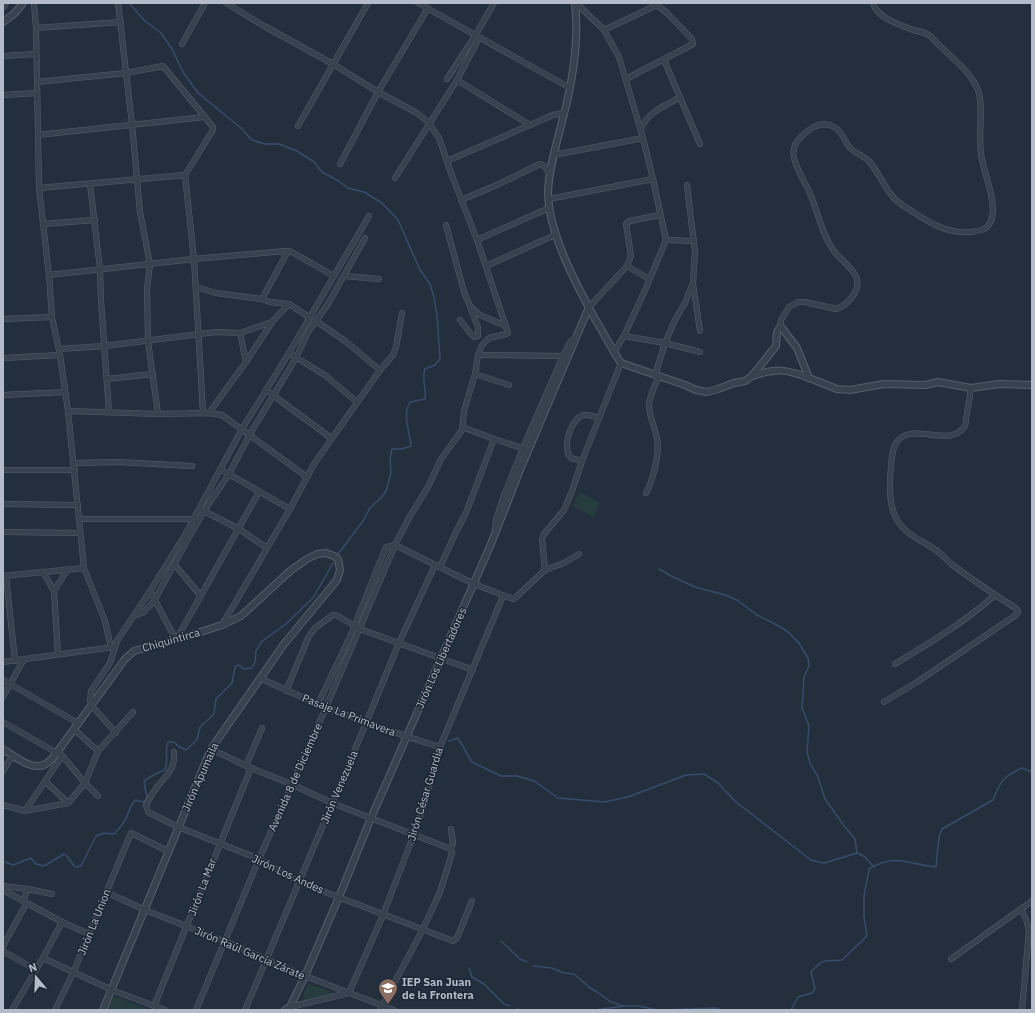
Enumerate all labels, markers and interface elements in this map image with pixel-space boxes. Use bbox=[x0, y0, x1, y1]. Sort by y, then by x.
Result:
street label: Jirón Los Libertadores bbox=[412, 605, 470, 711]
street label: Chiquintirca bbox=[140, 625, 202, 655]
street label: Pasaje La Primavera bbox=[300, 691, 398, 739]
street label: Avenida 8 de Diciembre bbox=[265, 721, 325, 833]
street label: Jirón Apumaila bbox=[179, 740, 222, 814]
street label: Jirón César Guardia bbox=[404, 746, 446, 842]
street label: Jirón Venezuela bbox=[317, 748, 361, 826]
street label: Jirón Los Andes bbox=[250, 851, 326, 897]
street label: Jirón La Mar bbox=[185, 856, 219, 918]
street label: Jirón La Union bbox=[74, 887, 114, 957]
street label: Jirón Raúl García Zárate bbox=[193, 923, 307, 983]
north arrow bbox=[16, 957, 56, 997]
text: N bbox=[27, 960, 39, 975]
place label: IEP San Juan de la Frontera bbox=[402, 975, 474, 1002]
school or university icon: IEP San Juan de la Frontera bbox=[377, 977, 399, 1005]

